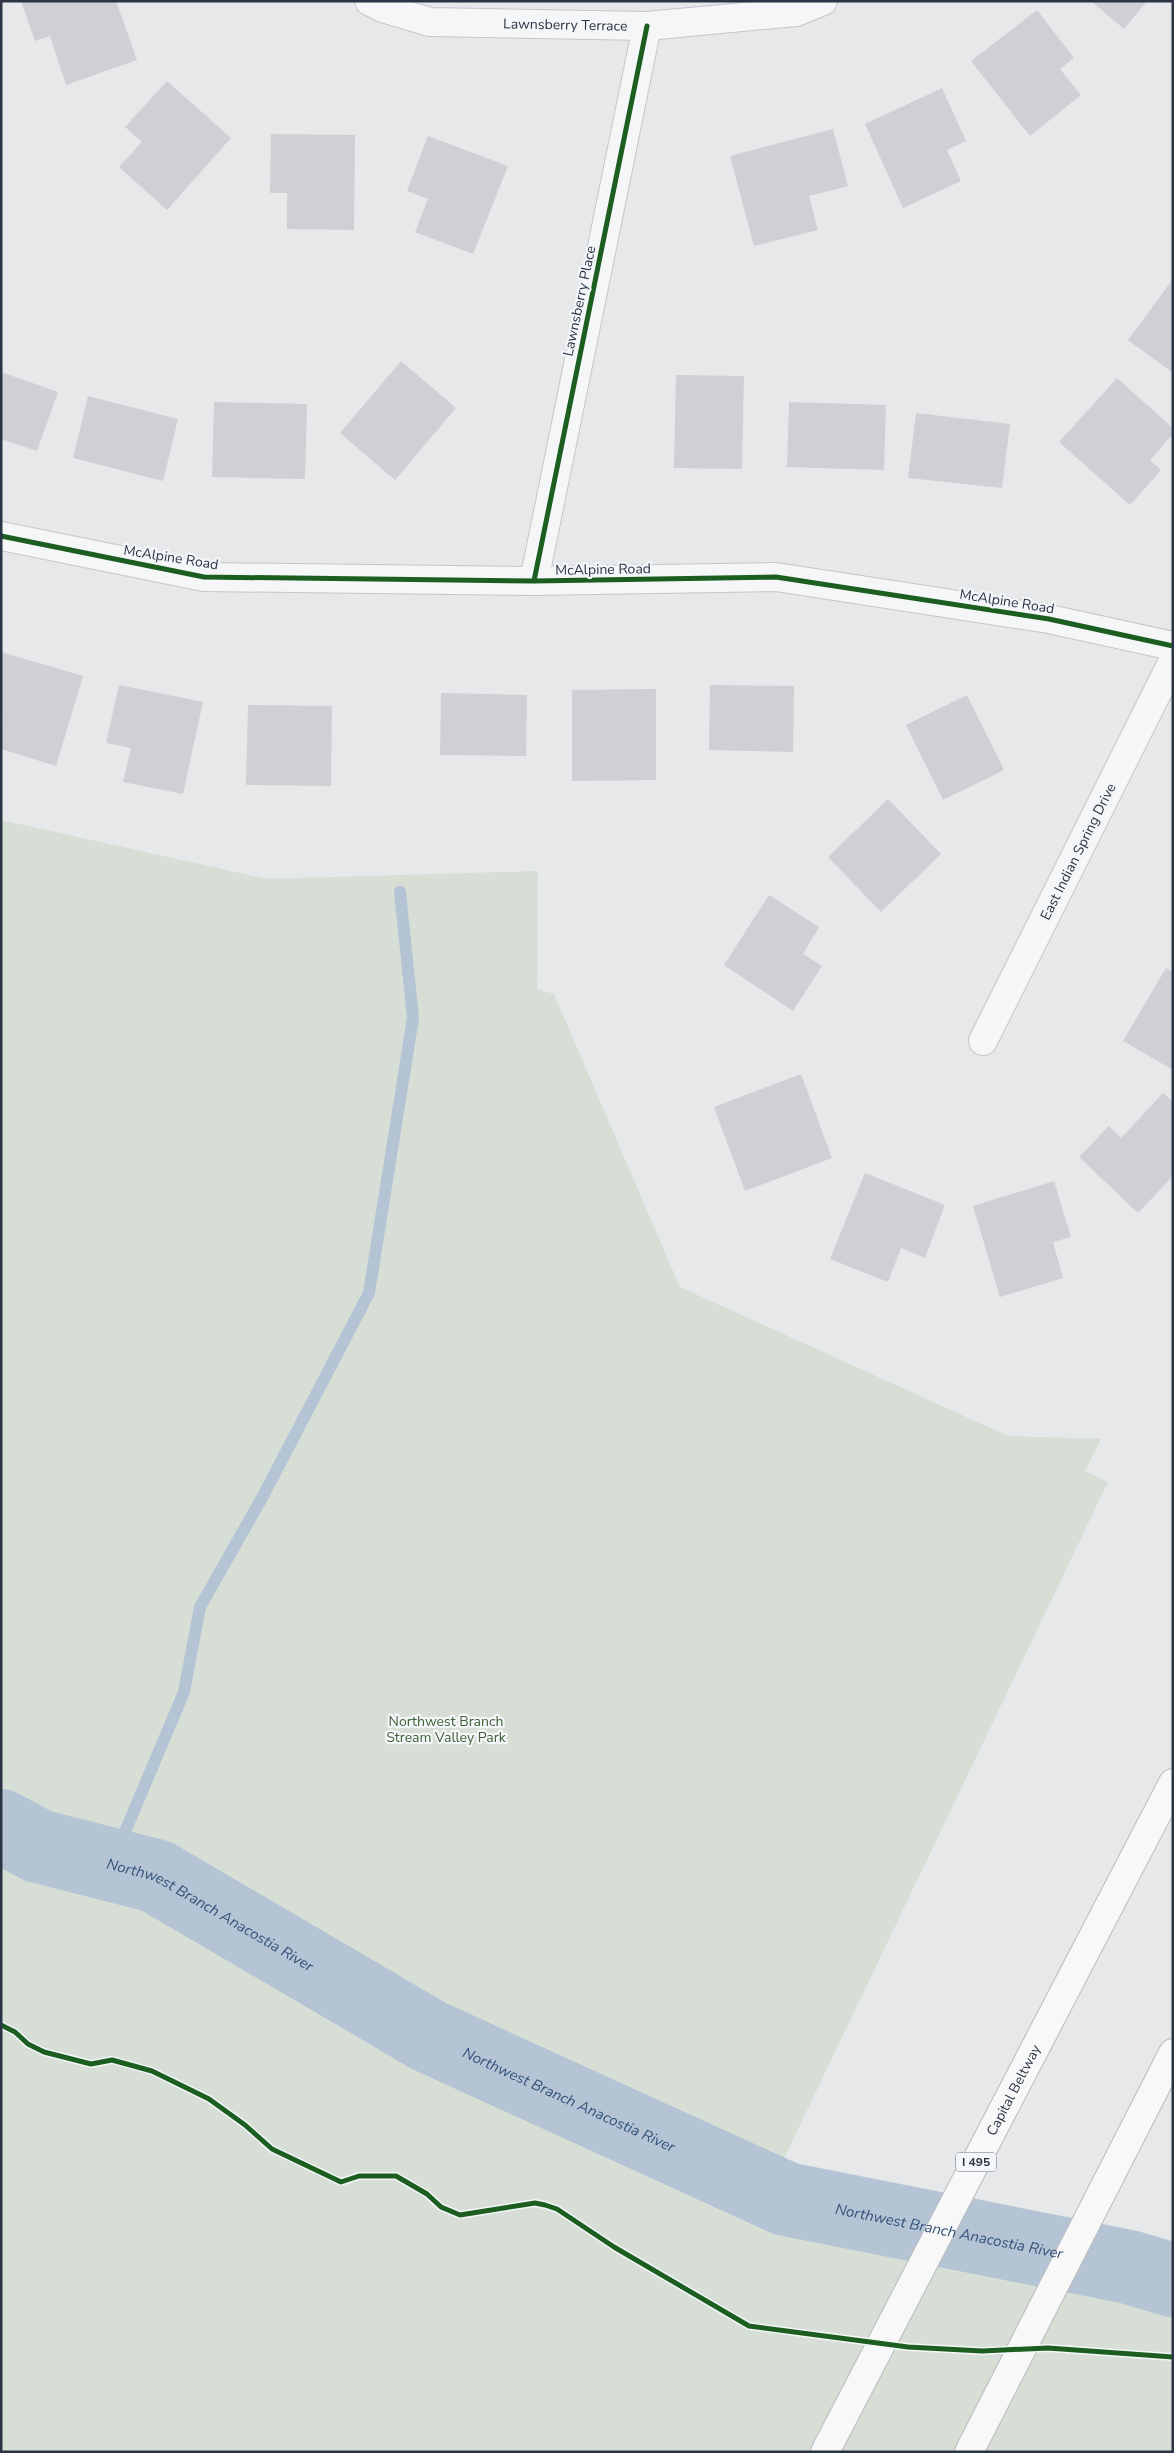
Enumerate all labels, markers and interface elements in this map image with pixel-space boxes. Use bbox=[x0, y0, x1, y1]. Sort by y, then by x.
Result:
street label: Lawnsberry Terrace bbox=[503, 14, 628, 36]
street label: Lawnsberry Place bbox=[559, 244, 600, 358]
street label: McAlpine Road bbox=[122, 541, 220, 574]
street label: McAlpine Road bbox=[555, 559, 651, 580]
street label: McAlpine Road bbox=[958, 585, 1056, 618]
street label: East Indian Spring Drive bbox=[1036, 780, 1120, 923]
park label: Northwest Branch Stream Valley Park bbox=[386, 1712, 507, 1747]
water label: Northwest Branch Anacostia River bbox=[104, 1854, 318, 1976]
street label: Capital Beltway bbox=[982, 2041, 1046, 2139]
water label: Northwest Branch Anacostia River bbox=[459, 2043, 679, 2157]
road number: I 495 bbox=[956, 2152, 996, 2172]
water label: Northwest Branch Anacostia River bbox=[834, 2199, 1065, 2264]

